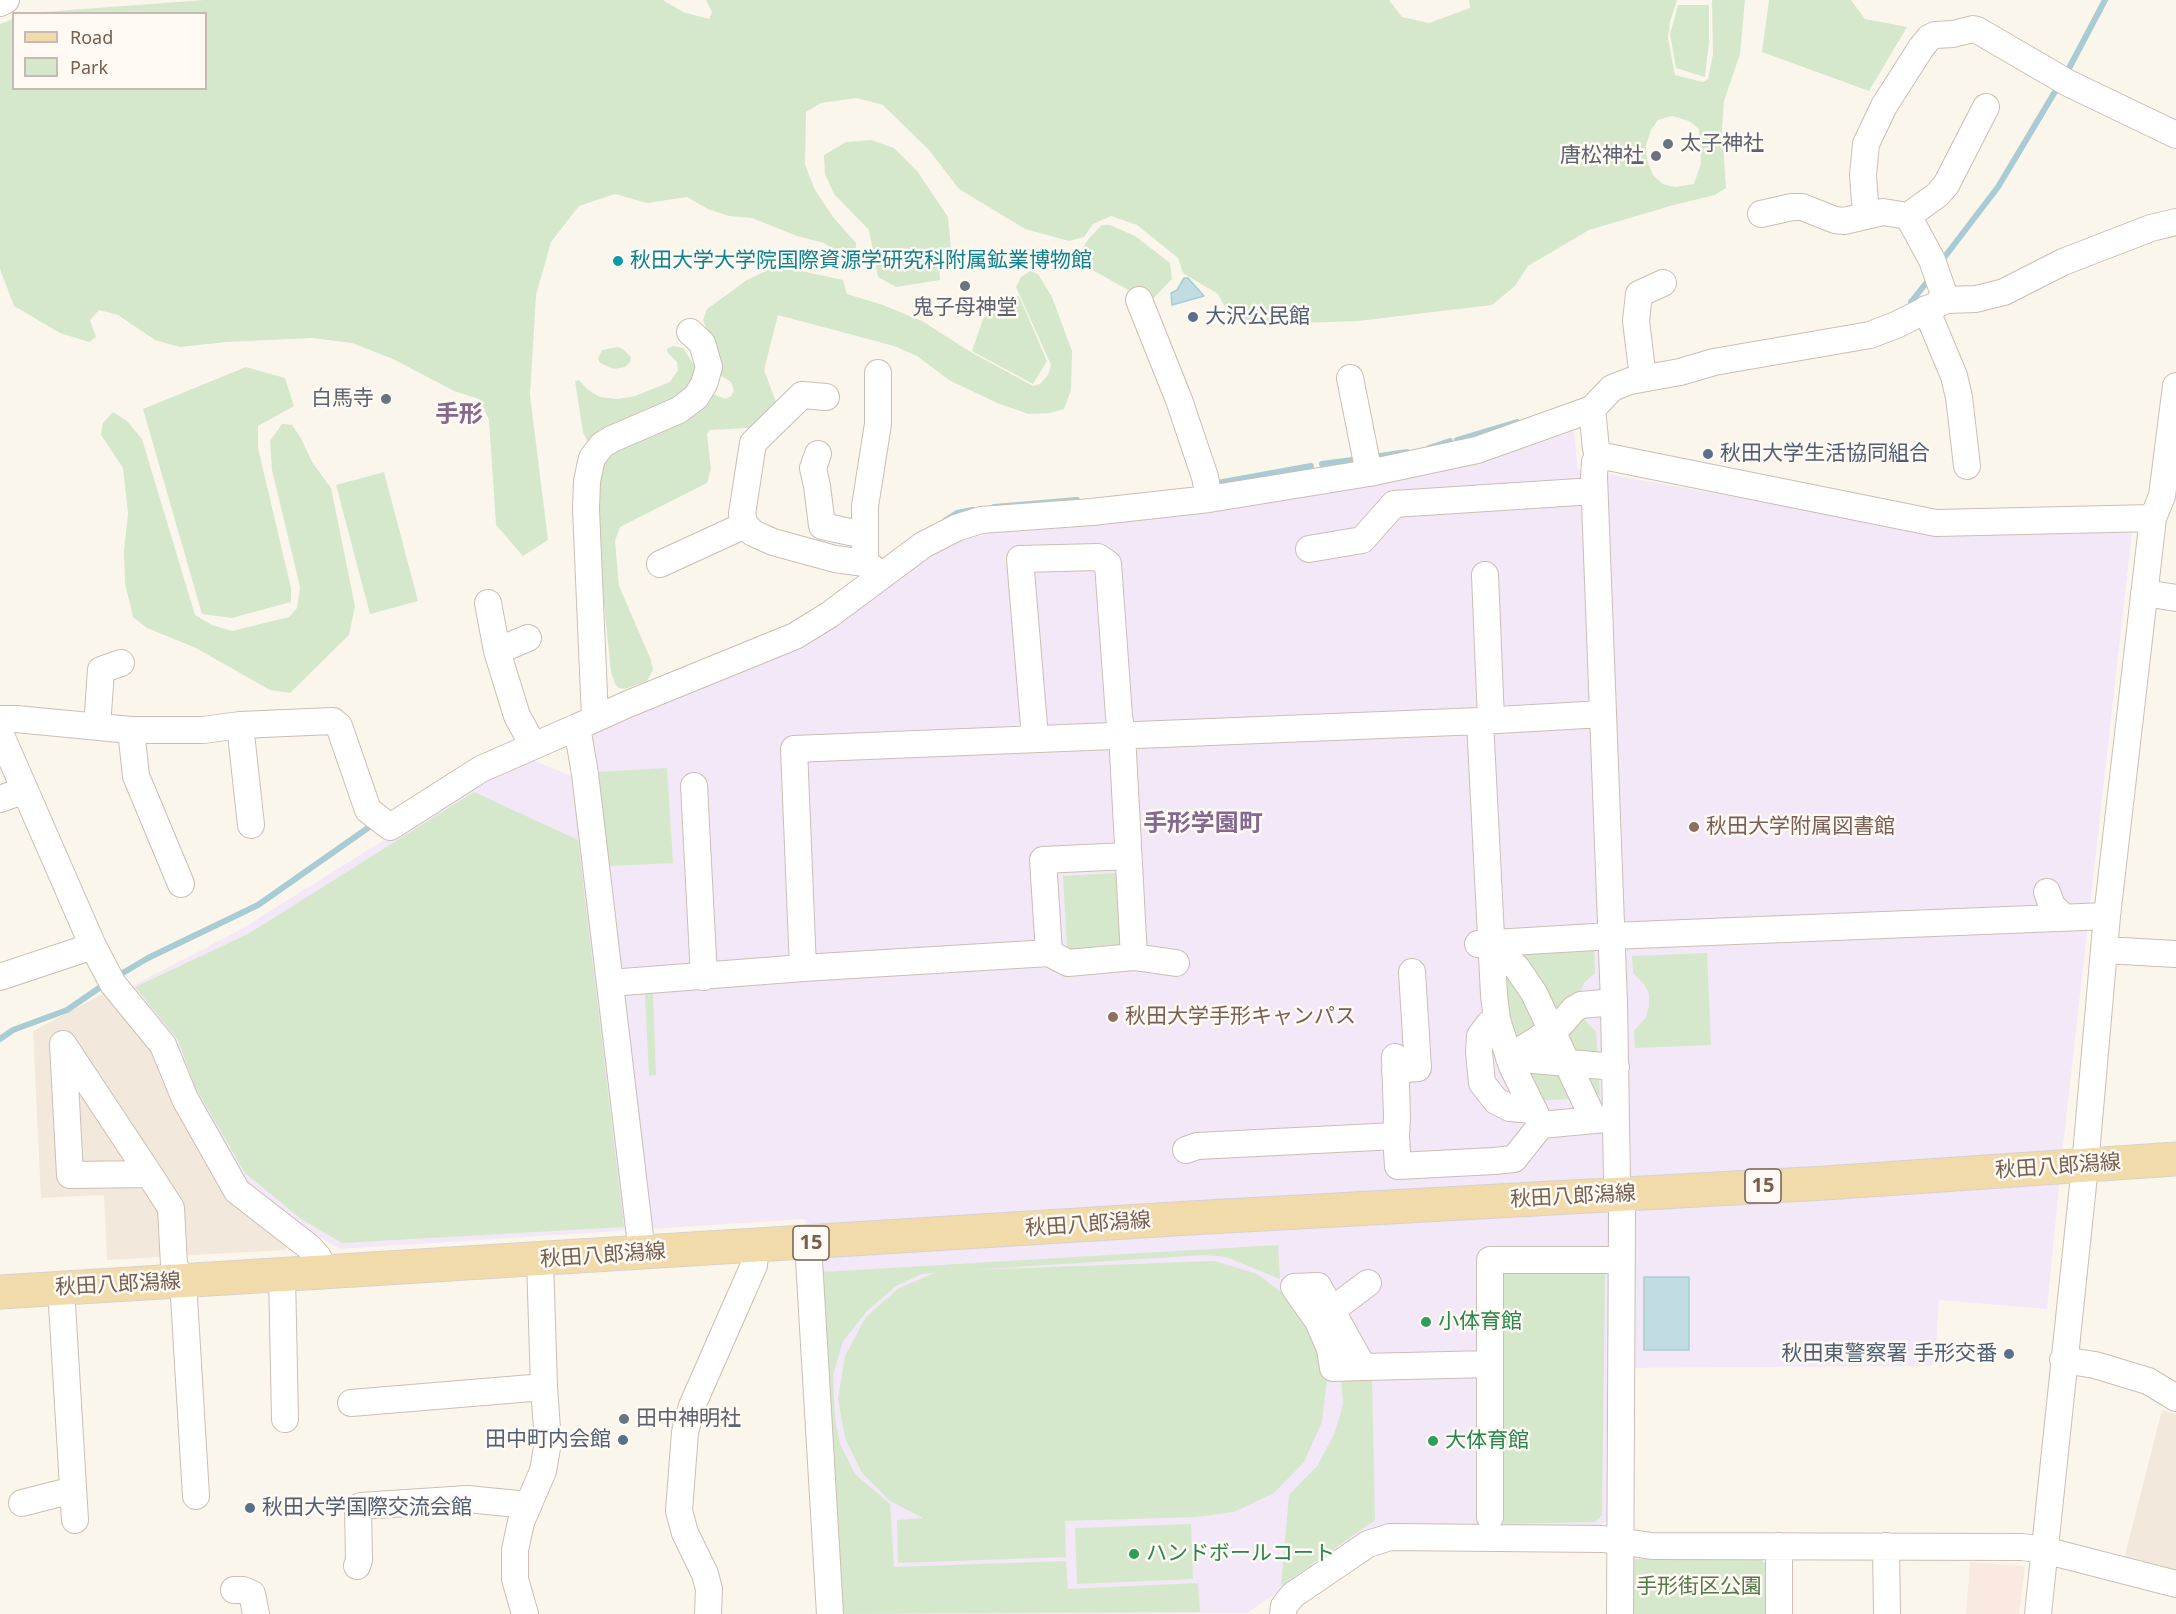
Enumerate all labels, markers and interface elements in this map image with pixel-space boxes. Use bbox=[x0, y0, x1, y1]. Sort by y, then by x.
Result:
legend bbox=[12, 12, 207, 90]
text: Road bbox=[70, 25, 113, 49]
text: Park bbox=[70, 55, 108, 79]
place label: 太子神社 bbox=[1680, 131, 1764, 157]
marker: 太子神社 bbox=[1661, 137, 1675, 151]
place label: 唐松神社 bbox=[1560, 143, 1644, 169]
marker: 唐松神社 bbox=[1649, 149, 1663, 163]
place label: 秋田大学大学院国際資源学研究科附属鉱業博物館 bbox=[630, 248, 1092, 274]
marker: 秋田大学大学院国際資源学研究科附属鉱業博物館 bbox=[611, 254, 625, 268]
marker: 鬼子母神堂 bbox=[958, 279, 972, 293]
place label: 鬼子母神堂 bbox=[913, 295, 1017, 321]
place label: 大沢公民館 bbox=[1205, 304, 1310, 330]
marker: 大沢公民館 bbox=[1186, 310, 1200, 324]
place label: 白馬寺 bbox=[311, 386, 374, 412]
marker: 白馬寺 bbox=[379, 392, 393, 406]
district label: 手形 bbox=[435, 401, 483, 429]
place label: 秋田大学生活協同組合 bbox=[1720, 441, 1930, 467]
marker: 秋田大学生活協同組合 bbox=[1701, 447, 1715, 461]
district label: 手形学園町 bbox=[1143, 810, 1263, 838]
place label: 秋田大学附属図書館 bbox=[1706, 814, 1895, 840]
marker: 秋田大学附属図書館 bbox=[1687, 820, 1701, 834]
place label: 秋田大学手形キャンパス bbox=[1125, 1004, 1356, 1030]
marker: 秋田大学手形キャンパス bbox=[1106, 1010, 1120, 1024]
street label: 秋田八郎潟線 bbox=[1994, 1150, 2122, 1184]
road number: 15 bbox=[1745, 1169, 1781, 1203]
street label: 秋田八郎潟線 bbox=[1509, 1181, 1637, 1213]
street label: 秋田八郎潟線 bbox=[1024, 1208, 1152, 1242]
road number: 15 bbox=[793, 1226, 829, 1260]
street label: 秋田八郎潟線 bbox=[539, 1239, 667, 1273]
street label: 秋田八郎潟線 bbox=[54, 1269, 182, 1301]
place label: 小体育館 bbox=[1438, 1309, 1522, 1335]
marker: 小体育館 bbox=[1419, 1315, 1433, 1329]
place label: 秋田東警察署 手形交番 bbox=[1782, 1341, 1997, 1367]
marker: 秋田東警察署 手形交番 bbox=[2002, 1347, 2016, 1361]
place label: 田中神明社 bbox=[636, 1406, 741, 1432]
marker: 田中神明社 bbox=[617, 1412, 631, 1426]
place label: 田中町内会館 bbox=[485, 1427, 611, 1453]
place label: 大体育館 bbox=[1445, 1428, 1529, 1454]
marker: 田中町内会館 bbox=[616, 1433, 630, 1447]
marker: 大体育館 bbox=[1426, 1434, 1440, 1448]
place label: 秋田大学国際交流会館 bbox=[262, 1495, 472, 1521]
marker: 秋田大学国際交流会館 bbox=[243, 1501, 257, 1515]
place label: ハンドボールコート bbox=[1146, 1541, 1335, 1567]
marker: ハンドボールコート bbox=[1127, 1547, 1141, 1561]
park label: 手形街区公園 bbox=[1636, 1574, 1762, 1600]

